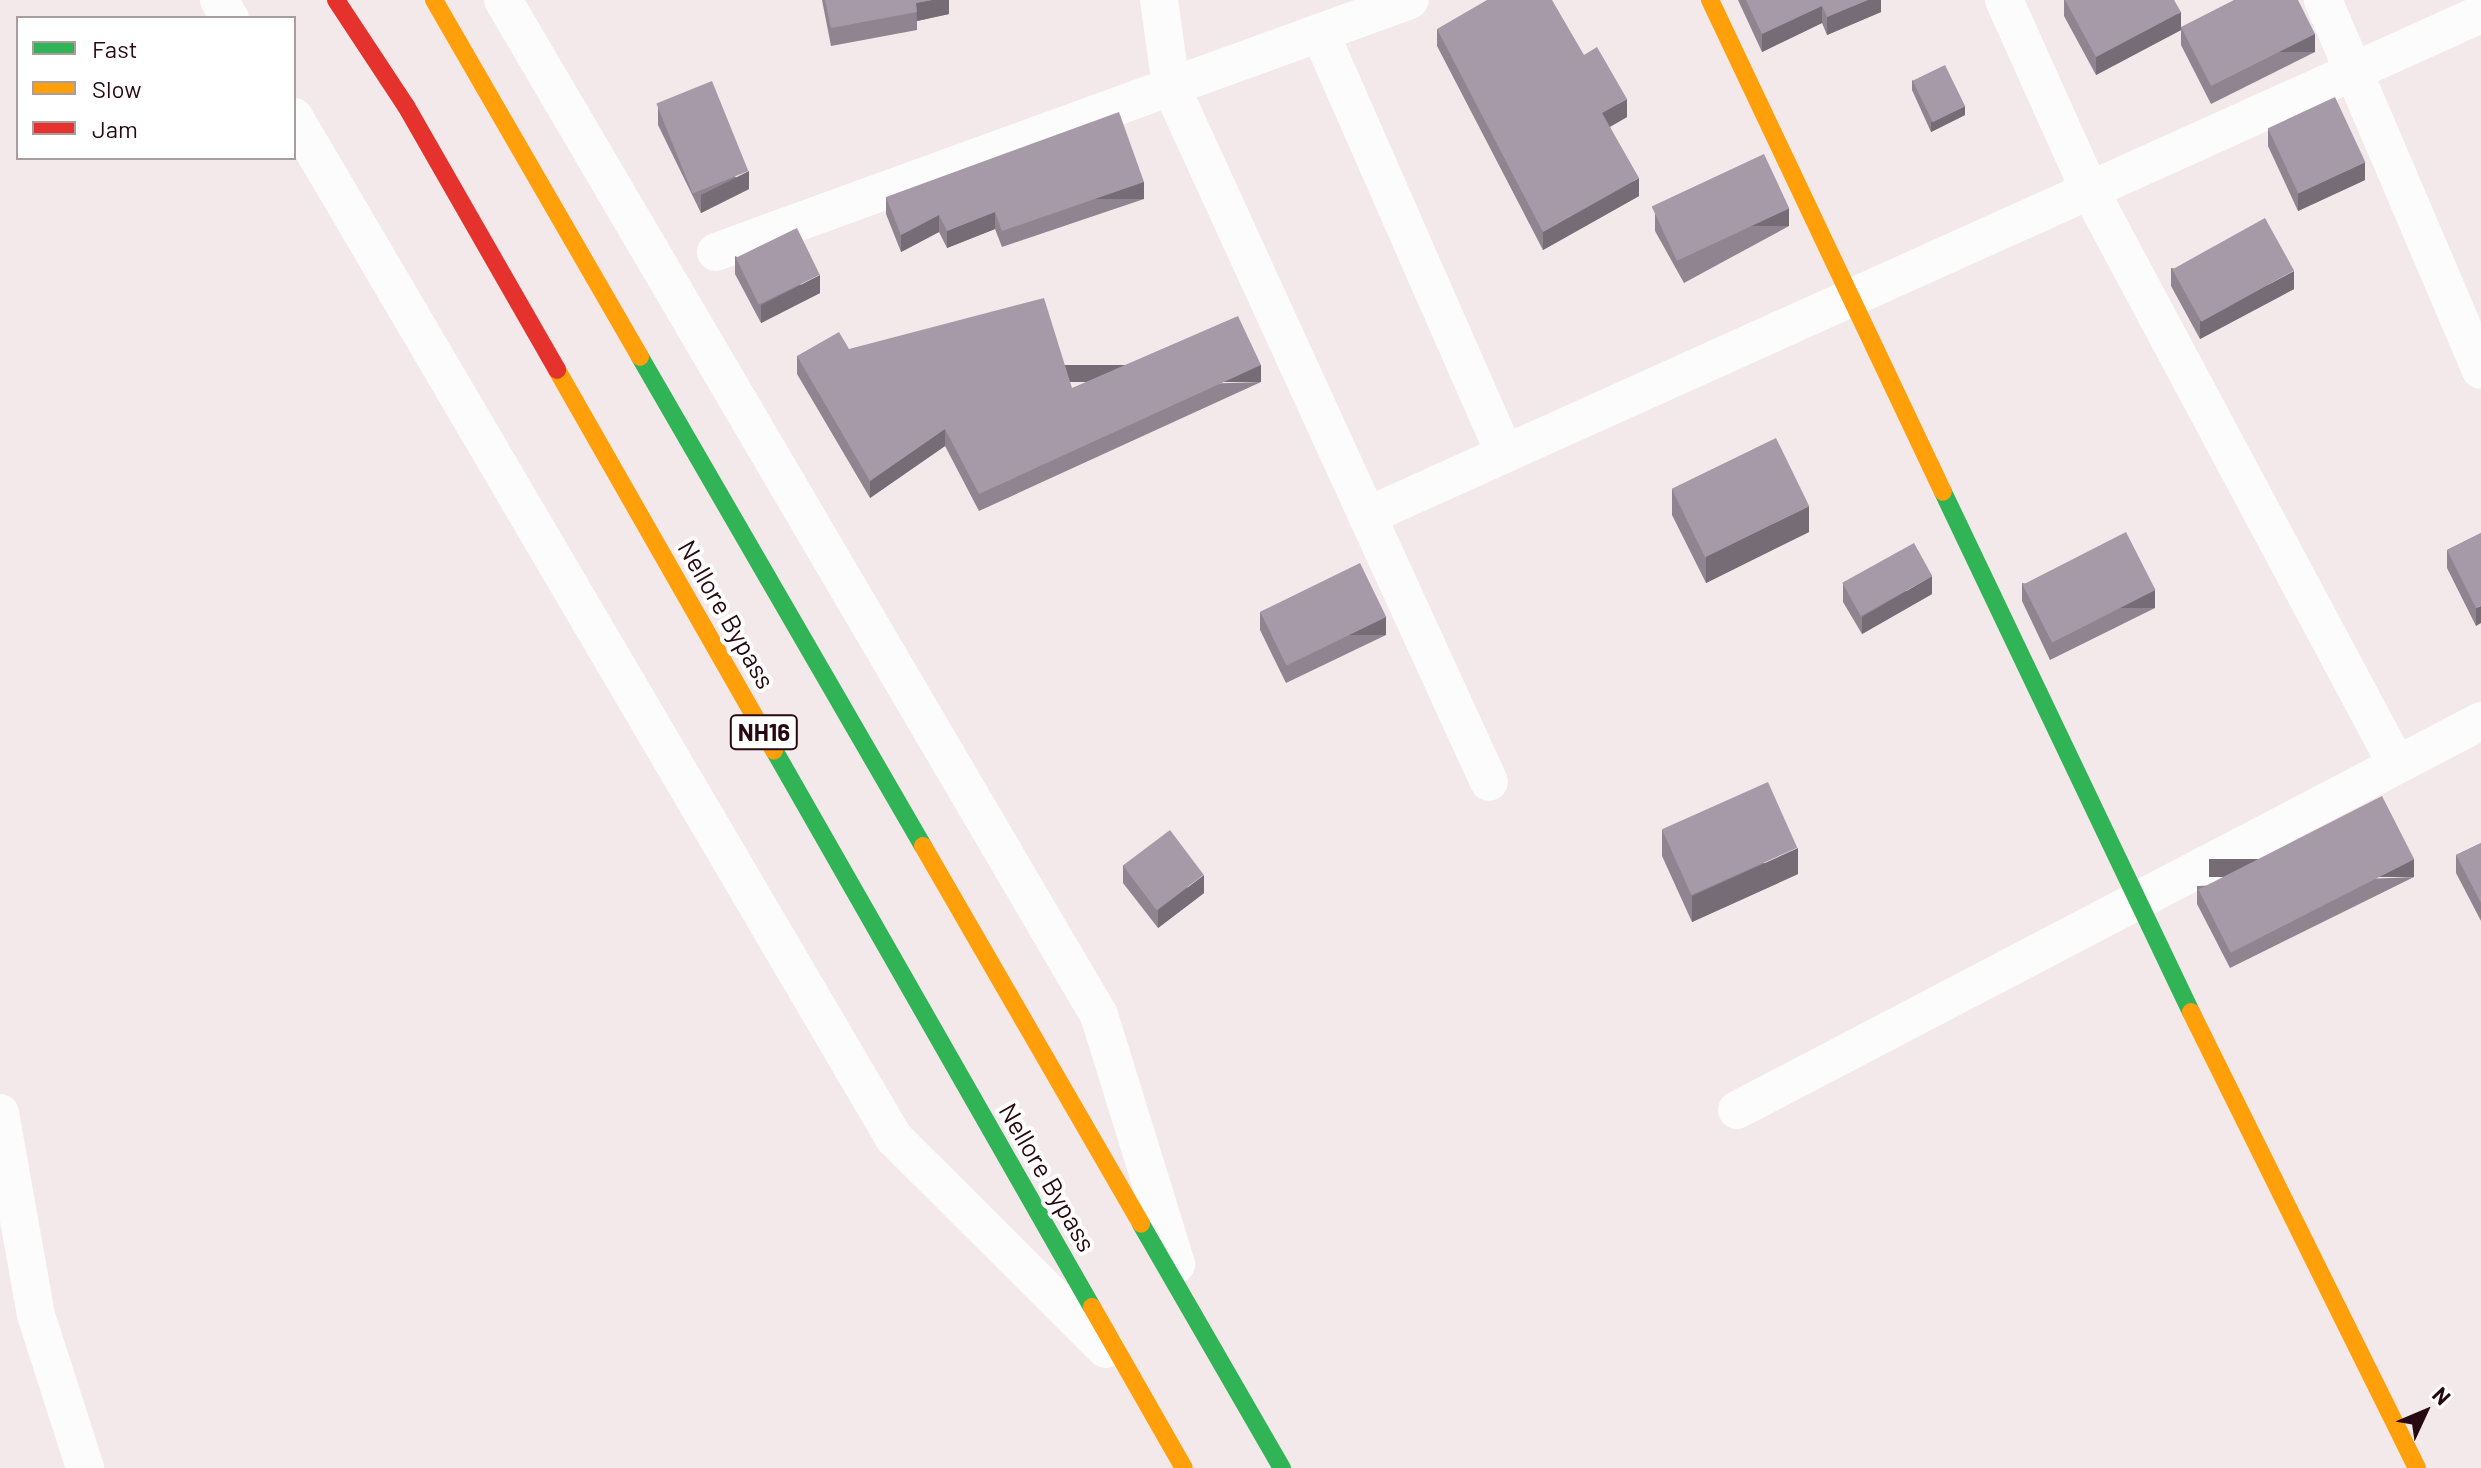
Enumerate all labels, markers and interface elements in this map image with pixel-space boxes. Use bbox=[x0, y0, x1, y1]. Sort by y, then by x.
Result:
legend bbox=[16, 16, 296, 160]
text: Fast bbox=[92, 34, 137, 63]
text: Slow bbox=[92, 74, 141, 103]
text: Jam bbox=[92, 114, 138, 143]
street label: Nellore Bypass bbox=[672, 534, 782, 694]
road number: NH16 bbox=[728, 712, 800, 752]
street label: Nellore Bypass bbox=[993, 1097, 1103, 1257]
north arrow bbox=[2385, 1372, 2465, 1452]
text: N bbox=[2428, 1381, 2457, 1410]

